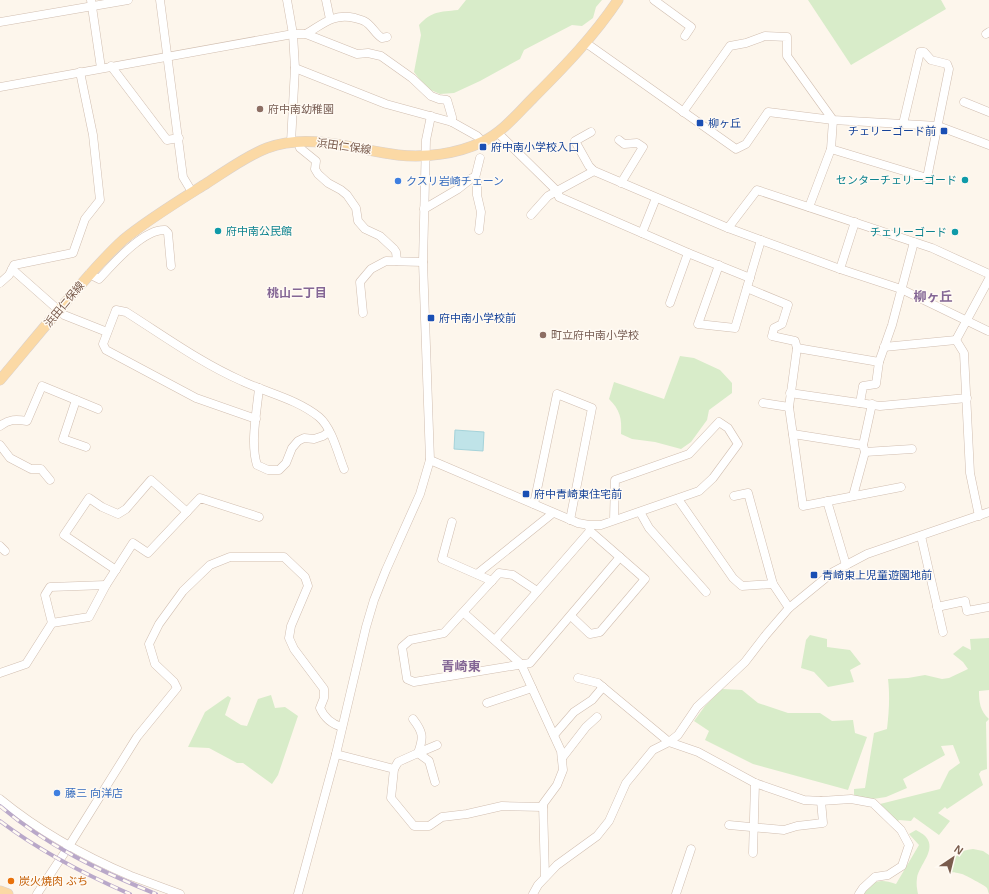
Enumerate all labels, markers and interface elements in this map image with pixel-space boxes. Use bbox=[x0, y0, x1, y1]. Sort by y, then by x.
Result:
place label: 府中南幼稚園 bbox=[268, 103, 334, 115]
marker: 府中南幼稚園 bbox=[255, 104, 265, 114]
place label: 柳ヶ丘 bbox=[708, 117, 741, 129]
marker: 柳ヶ丘 bbox=[695, 118, 705, 128]
place label: チェリーゴード前 bbox=[848, 125, 936, 137]
marker: チェリーゴード前 bbox=[939, 126, 949, 136]
street label: 浜田仁保線 bbox=[316, 136, 372, 156]
place label: 府中南小学校入口 bbox=[491, 141, 579, 153]
marker: 府中南小学校入口 bbox=[478, 142, 488, 152]
place label: センターチェリーゴード bbox=[836, 174, 957, 186]
place label: クスリ岩崎チェーン bbox=[406, 175, 504, 187]
marker: センターチェリーゴード bbox=[960, 175, 970, 185]
marker: クスリ岩崎チェーン bbox=[393, 176, 403, 186]
place label: 府中南公民館 bbox=[226, 225, 292, 237]
marker: 府中南公民館 bbox=[213, 226, 223, 236]
place label: チェリーゴード bbox=[870, 226, 947, 238]
marker: チェリーゴード bbox=[950, 227, 960, 237]
street label: 浜田仁保線 bbox=[42, 279, 86, 329]
district label: 桃山二丁目 bbox=[267, 286, 327, 300]
district label: 柳ヶ丘 bbox=[913, 289, 953, 304]
place label: 府中南小学校前 bbox=[439, 312, 516, 324]
marker: 府中南小学校前 bbox=[426, 313, 436, 323]
place label: 町立府中南小学校 bbox=[551, 329, 639, 341]
marker: 町立府中南小学校 bbox=[538, 330, 548, 340]
place label: 府中青崎東住宅前 bbox=[534, 488, 622, 500]
marker: 府中青崎東住宅前 bbox=[521, 489, 531, 499]
place label: 青崎東上児童遊園地前 bbox=[822, 569, 932, 581]
marker: 青崎東上児童遊園地前 bbox=[809, 570, 819, 580]
district label: 青崎東 bbox=[441, 659, 481, 674]
place label: 藤三 向洋店 bbox=[65, 787, 123, 799]
marker: 藤三 向洋店 bbox=[52, 788, 62, 798]
north arrow bbox=[933, 838, 973, 878]
text: N bbox=[952, 843, 965, 857]
place label: 炭火焼肉 ぶち bbox=[19, 875, 88, 887]
marker: 炭火焼肉 ぶち bbox=[6, 876, 16, 886]

